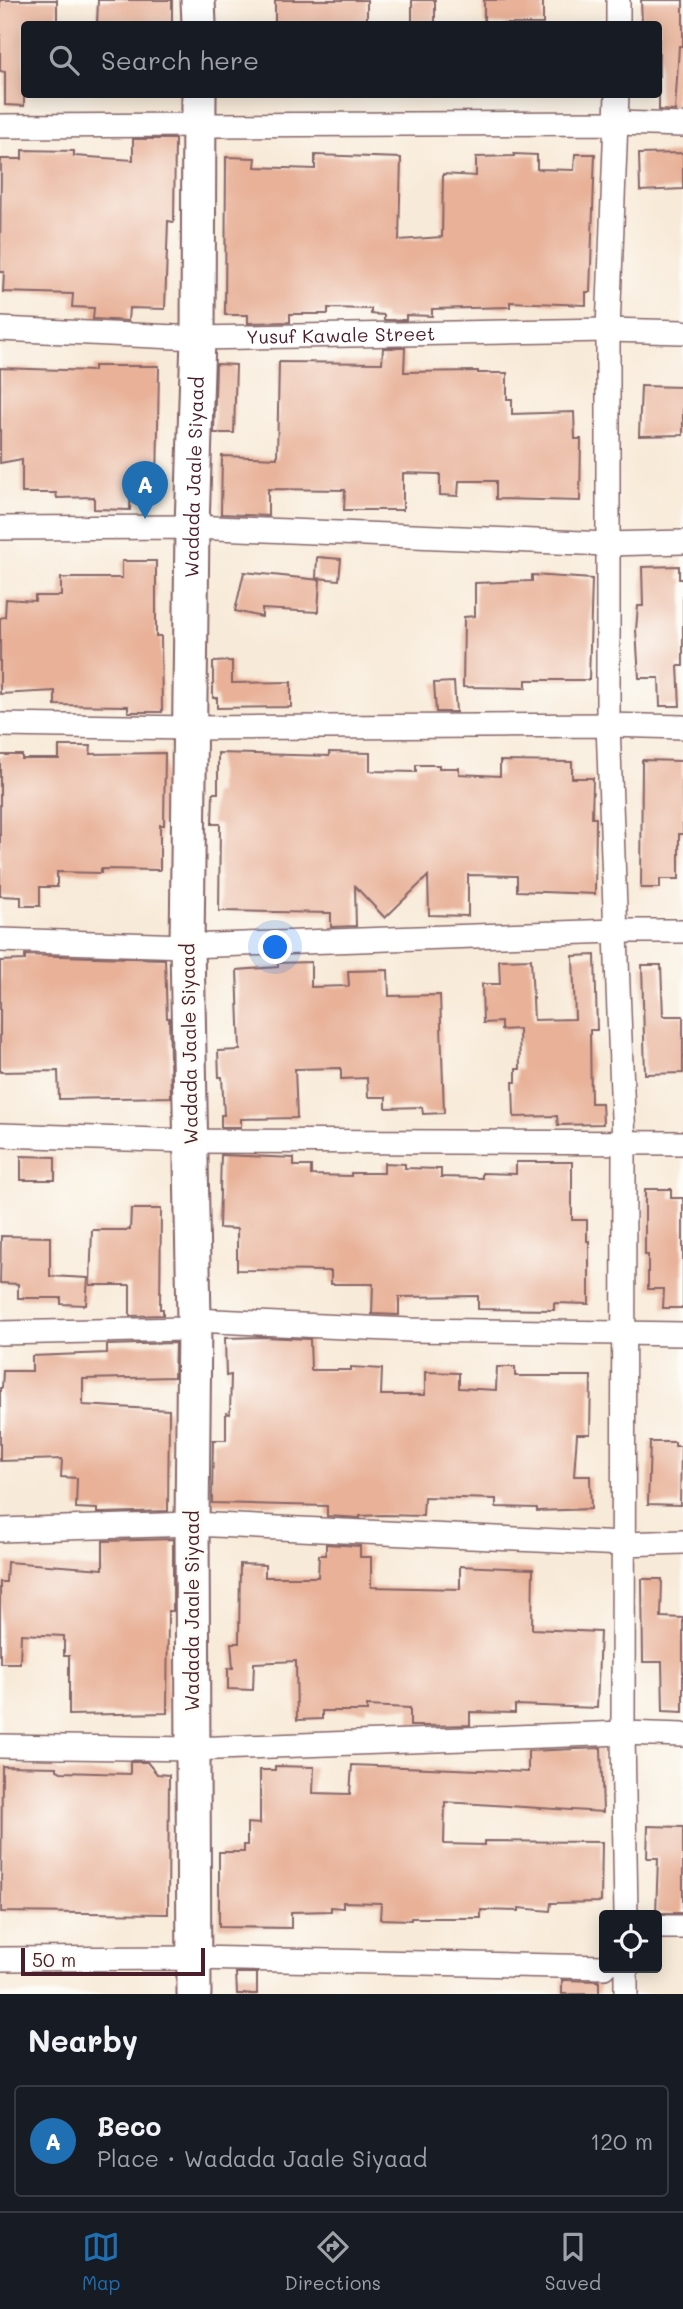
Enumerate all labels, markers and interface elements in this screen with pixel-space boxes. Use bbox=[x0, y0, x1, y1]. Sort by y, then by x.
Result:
search box bbox=[21, 21, 662, 98]
icon: search bbox=[45, 41, 83, 79]
text: Search here bbox=[101, 43, 259, 77]
street label: Yusuf Kawale Street bbox=[246, 320, 436, 349]
street label: Wadada Jaale Siyaad bbox=[178, 376, 209, 578]
pin: A bbox=[122, 461, 168, 519]
your location bbox=[258, 930, 292, 964]
street label: Wadada Jaale Siyaad bbox=[174, 943, 203, 1145]
street label: Wadada Jaale Siyaad bbox=[179, 1510, 204, 1712]
map controls bbox=[599, 1910, 662, 1973]
button: locate bbox=[599, 1910, 662, 1973]
scale bar bbox=[21, 1945, 205, 1977]
text: 50 m bbox=[32, 1947, 76, 1972]
text: Nearby bbox=[28, 2020, 138, 2060]
text: Beco bbox=[97, 2109, 161, 2143]
text: A bbox=[45, 2126, 61, 2156]
text: 120 m bbox=[590, 2126, 653, 2156]
text: Place · Wadada Jaale Siyaad bbox=[97, 2143, 427, 2173]
tab: Map bbox=[82, 2228, 121, 2295]
tab: Directions bbox=[284, 2228, 381, 2295]
tab: Saved bbox=[545, 2228, 601, 2295]

